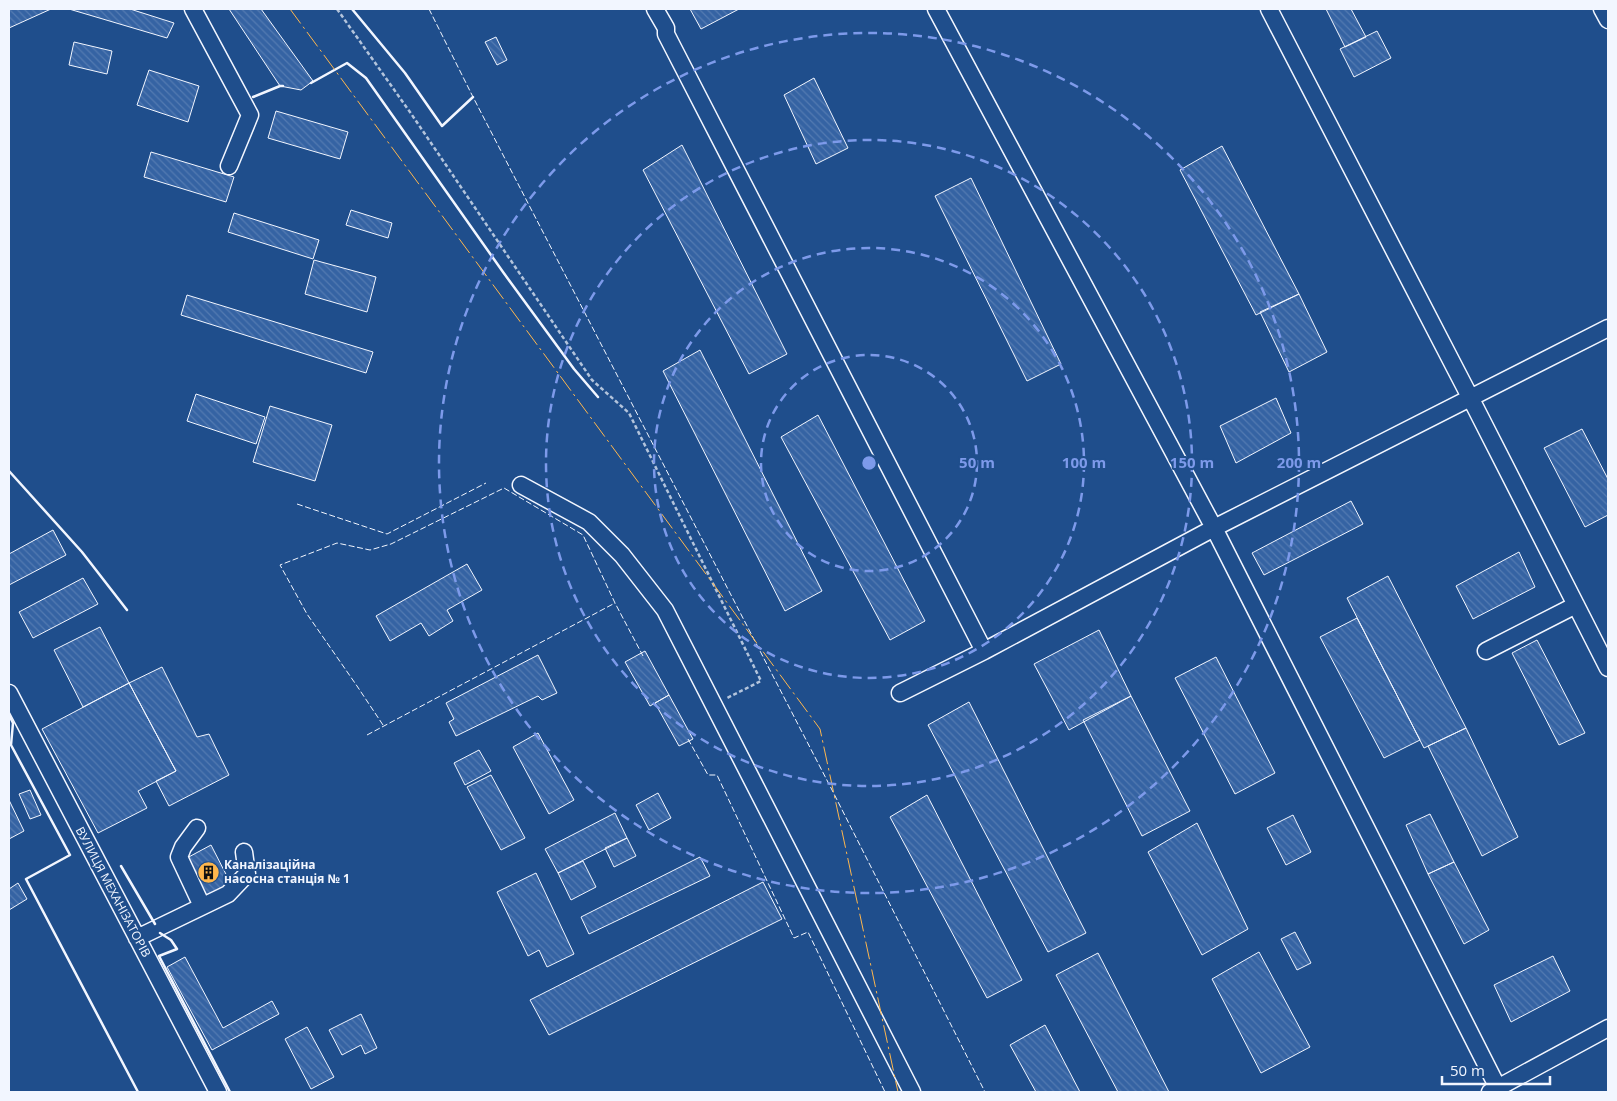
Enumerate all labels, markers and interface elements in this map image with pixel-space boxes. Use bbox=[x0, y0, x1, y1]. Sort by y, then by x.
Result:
text: 50 m bbox=[959, 452, 995, 472]
text: 100 m bbox=[1062, 452, 1106, 472]
text: 150 m bbox=[1170, 452, 1214, 472]
text: 200 m bbox=[1277, 452, 1321, 472]
centre of rings bbox=[860, 454, 878, 472]
street label: ВУЛИЦЯ МЕХАНІЗАТОРІВ bbox=[72, 824, 155, 960]
place label: Каналізаційна насосна станція № 1 bbox=[224, 856, 350, 887]
building icon: Каналізаційна насосна станція № 1 bbox=[196, 860, 220, 884]
scale bar bbox=[1442, 1054, 1550, 1086]
text: 50 m bbox=[1450, 1060, 1485, 1080]

